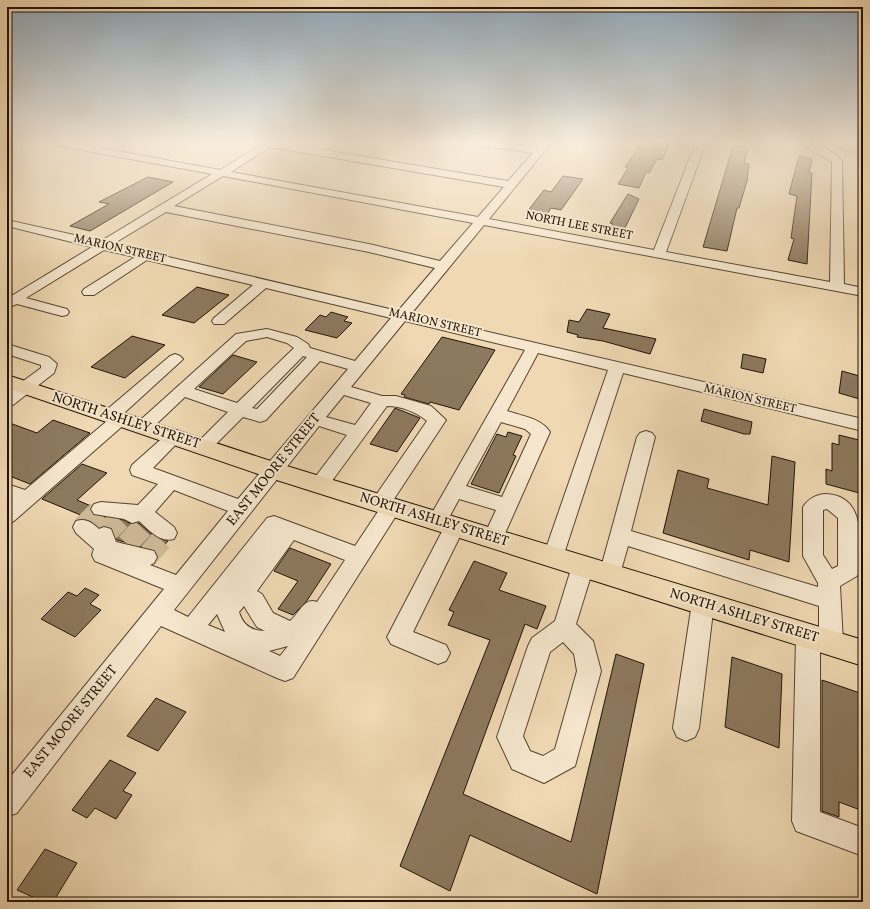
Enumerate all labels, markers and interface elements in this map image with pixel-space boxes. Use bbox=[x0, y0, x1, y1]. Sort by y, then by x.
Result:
street label: NORTH LEE STREET bbox=[524, 208, 634, 244]
street label: MARION STREET bbox=[72, 231, 168, 267]
street label: MARION STREET bbox=[387, 305, 483, 341]
street label: MARION STREET bbox=[702, 381, 798, 417]
street label: NORTH ASHLEY STREET bbox=[49, 388, 203, 454]
street label: EAST MOORE STREET bbox=[223, 410, 325, 530]
street label: NORTH ASHLEY STREET bbox=[357, 488, 511, 552]
street label: NORTH ASHLEY STREET bbox=[667, 584, 821, 648]
street label: EAST MOORE STREET bbox=[20, 662, 122, 782]

